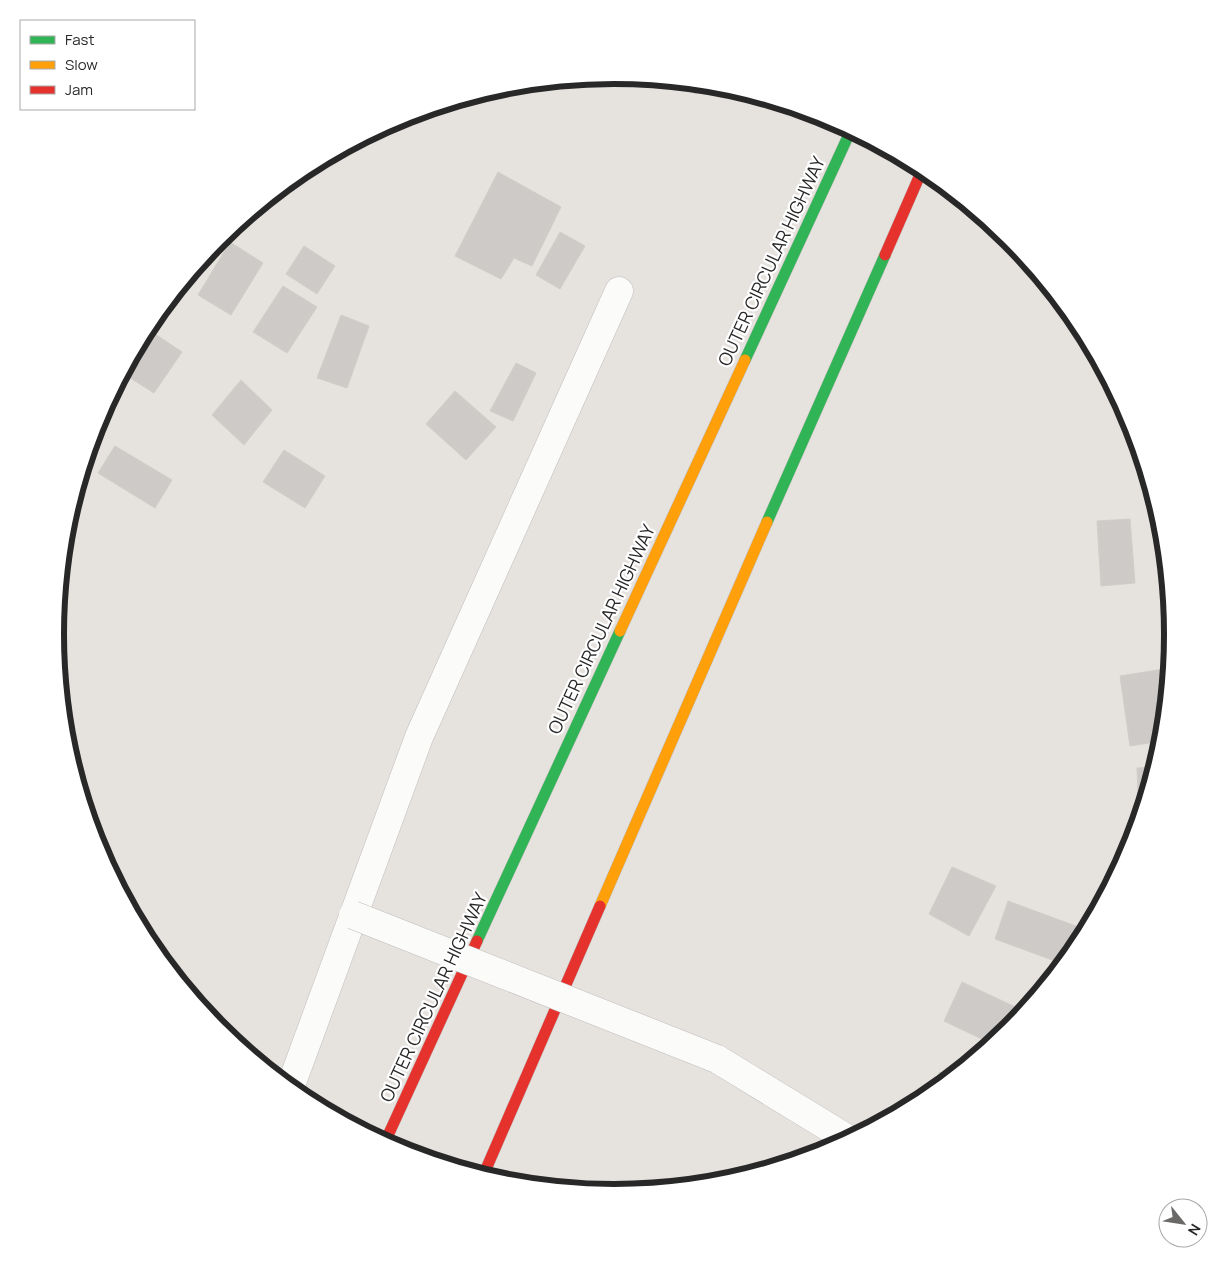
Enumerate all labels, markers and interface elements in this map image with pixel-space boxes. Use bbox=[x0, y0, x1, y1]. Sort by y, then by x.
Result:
legend bbox=[20, 20, 195, 110]
text: Fast bbox=[65, 29, 94, 50]
text: Slow bbox=[65, 54, 98, 75]
text: Jam bbox=[65, 79, 93, 100]
street label: OUTER CIRCULAR HIGHWAY bbox=[712, 152, 831, 370]
street label: OUTER CIRCULAR HIGHWAY bbox=[542, 520, 661, 738]
street label: OUTER CIRCULAR HIGHWAY bbox=[374, 888, 493, 1106]
north arrow bbox=[1158, 1198, 1208, 1248]
text: N bbox=[1184, 1221, 1205, 1239]

